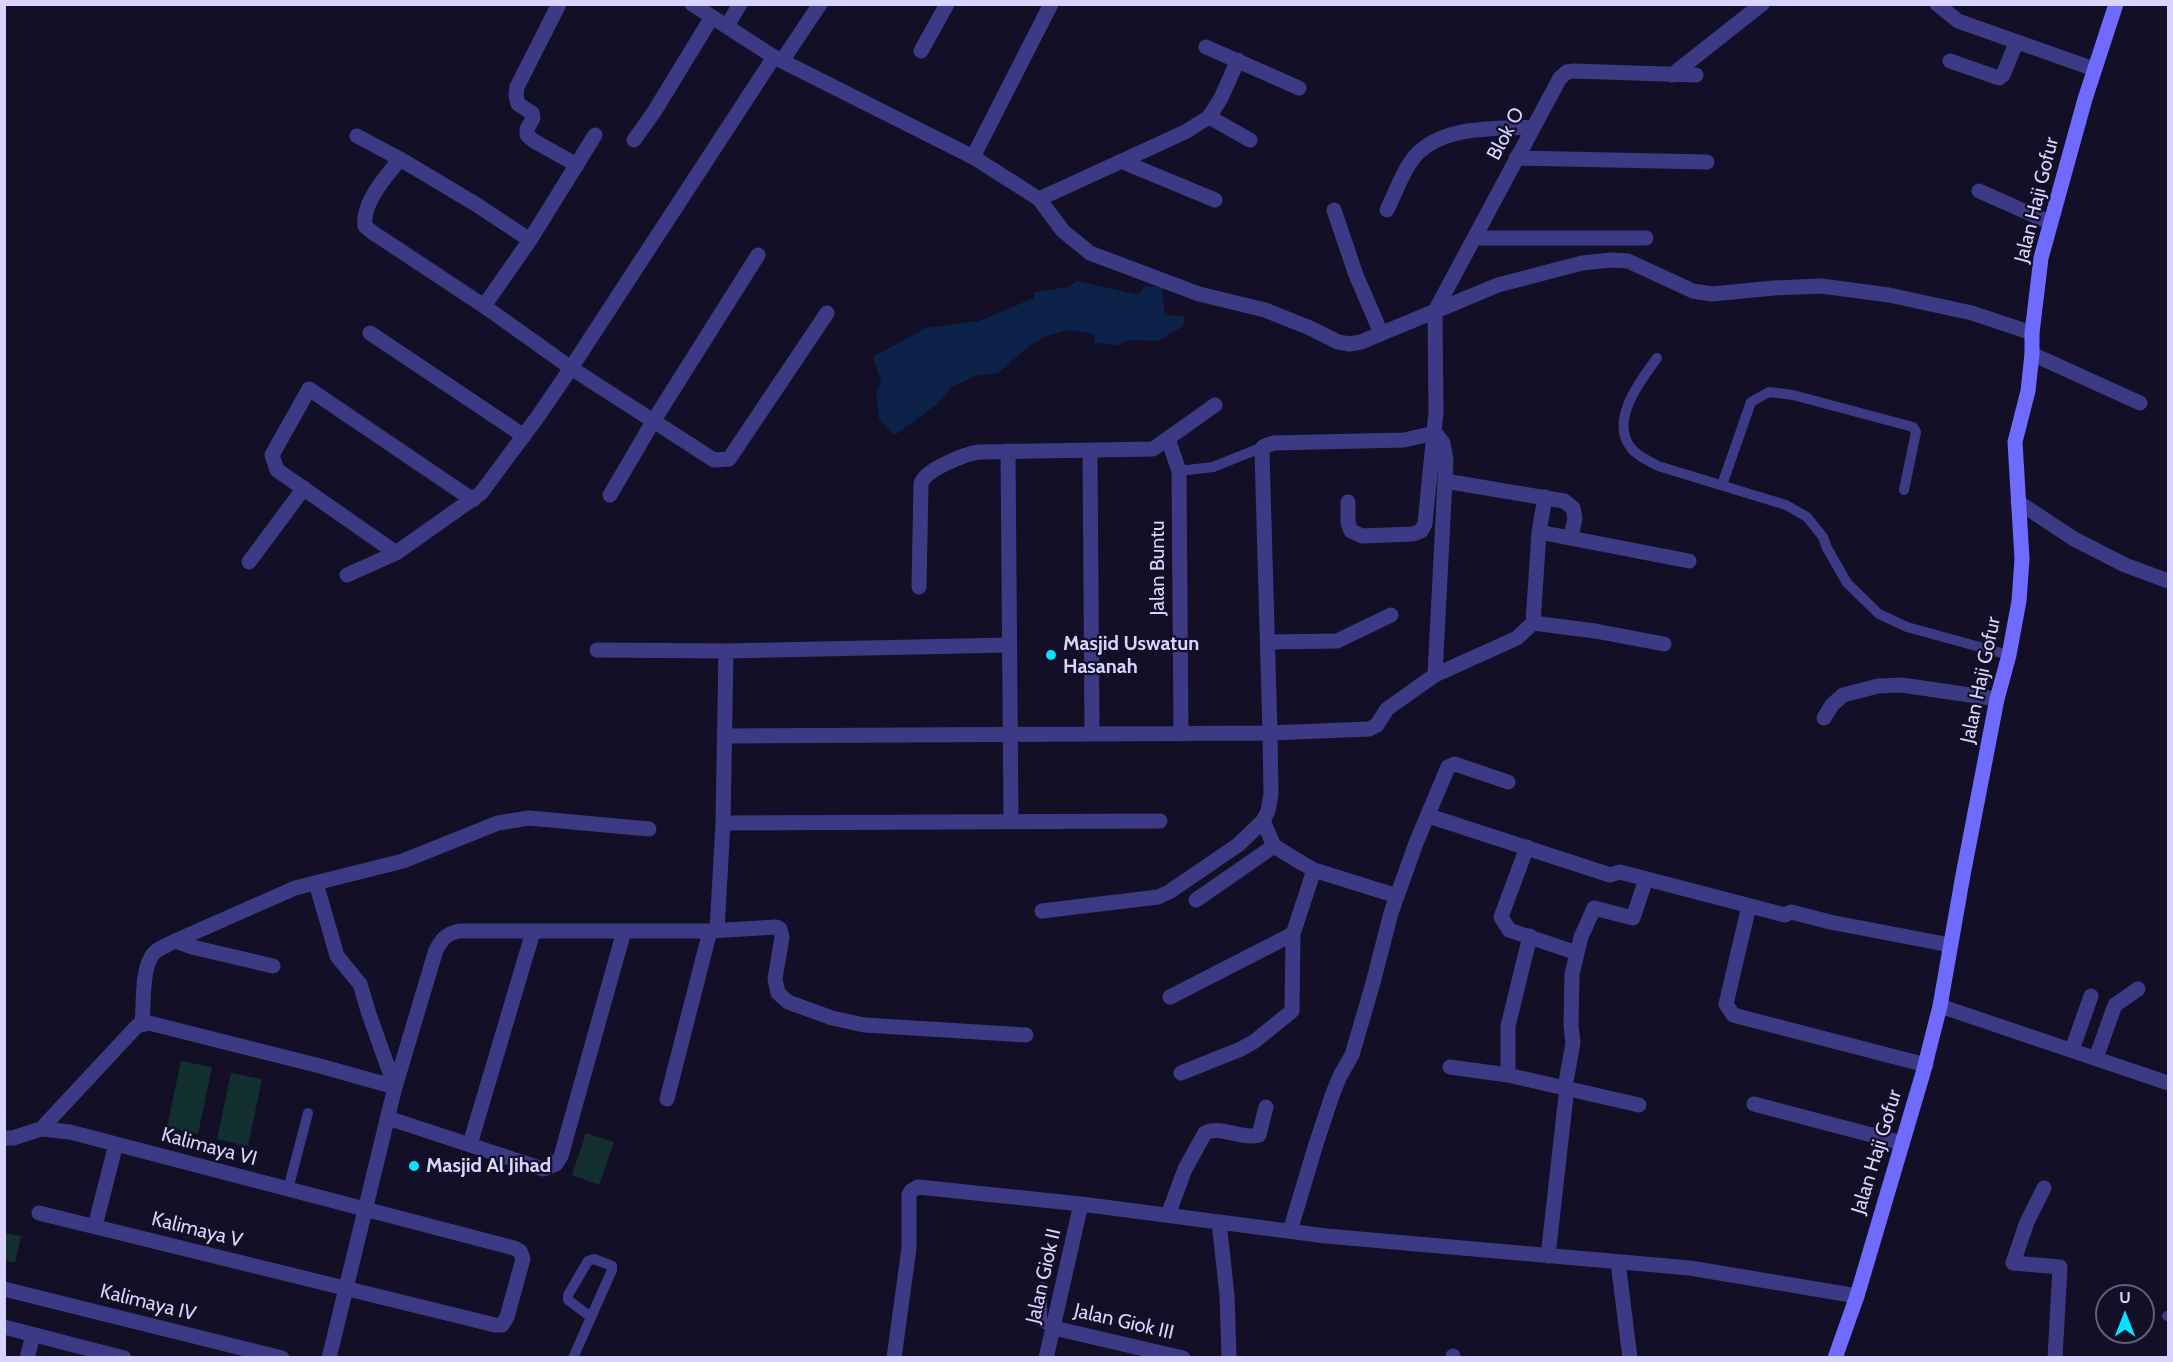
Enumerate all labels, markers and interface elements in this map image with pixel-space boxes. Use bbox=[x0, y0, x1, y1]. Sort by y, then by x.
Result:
street label: Blok O bbox=[1482, 104, 1530, 164]
street label: Jalan Haji Gofur bbox=[2010, 135, 2064, 265]
street label: Jalan Buntu bbox=[1146, 520, 1170, 616]
street label: Jalan Haji Gofur bbox=[1956, 615, 2006, 745]
place label: Masjid Uswatun Hasanah bbox=[1063, 632, 1199, 679]
marker: Masjid Uswatun Hasanah bbox=[1044, 648, 1058, 662]
street label: Jalan Haji Gofur bbox=[1847, 1087, 1907, 1217]
street label: Kalimaya VI bbox=[159, 1123, 259, 1171]
place label: Masjid Al Jihad bbox=[426, 1154, 551, 1178]
marker: Masjid Al Jihad bbox=[407, 1159, 421, 1173]
street label: Kalimaya V bbox=[149, 1207, 245, 1253]
street label: Jalan Giok II bbox=[1021, 1226, 1067, 1326]
street label: Kalimaya IV bbox=[98, 1280, 198, 1326]
north arrow bbox=[2095, 1284, 2155, 1344]
text: U bbox=[2119, 1288, 2131, 1307]
street label: Jalan Giok III bbox=[1072, 1299, 1176, 1345]

